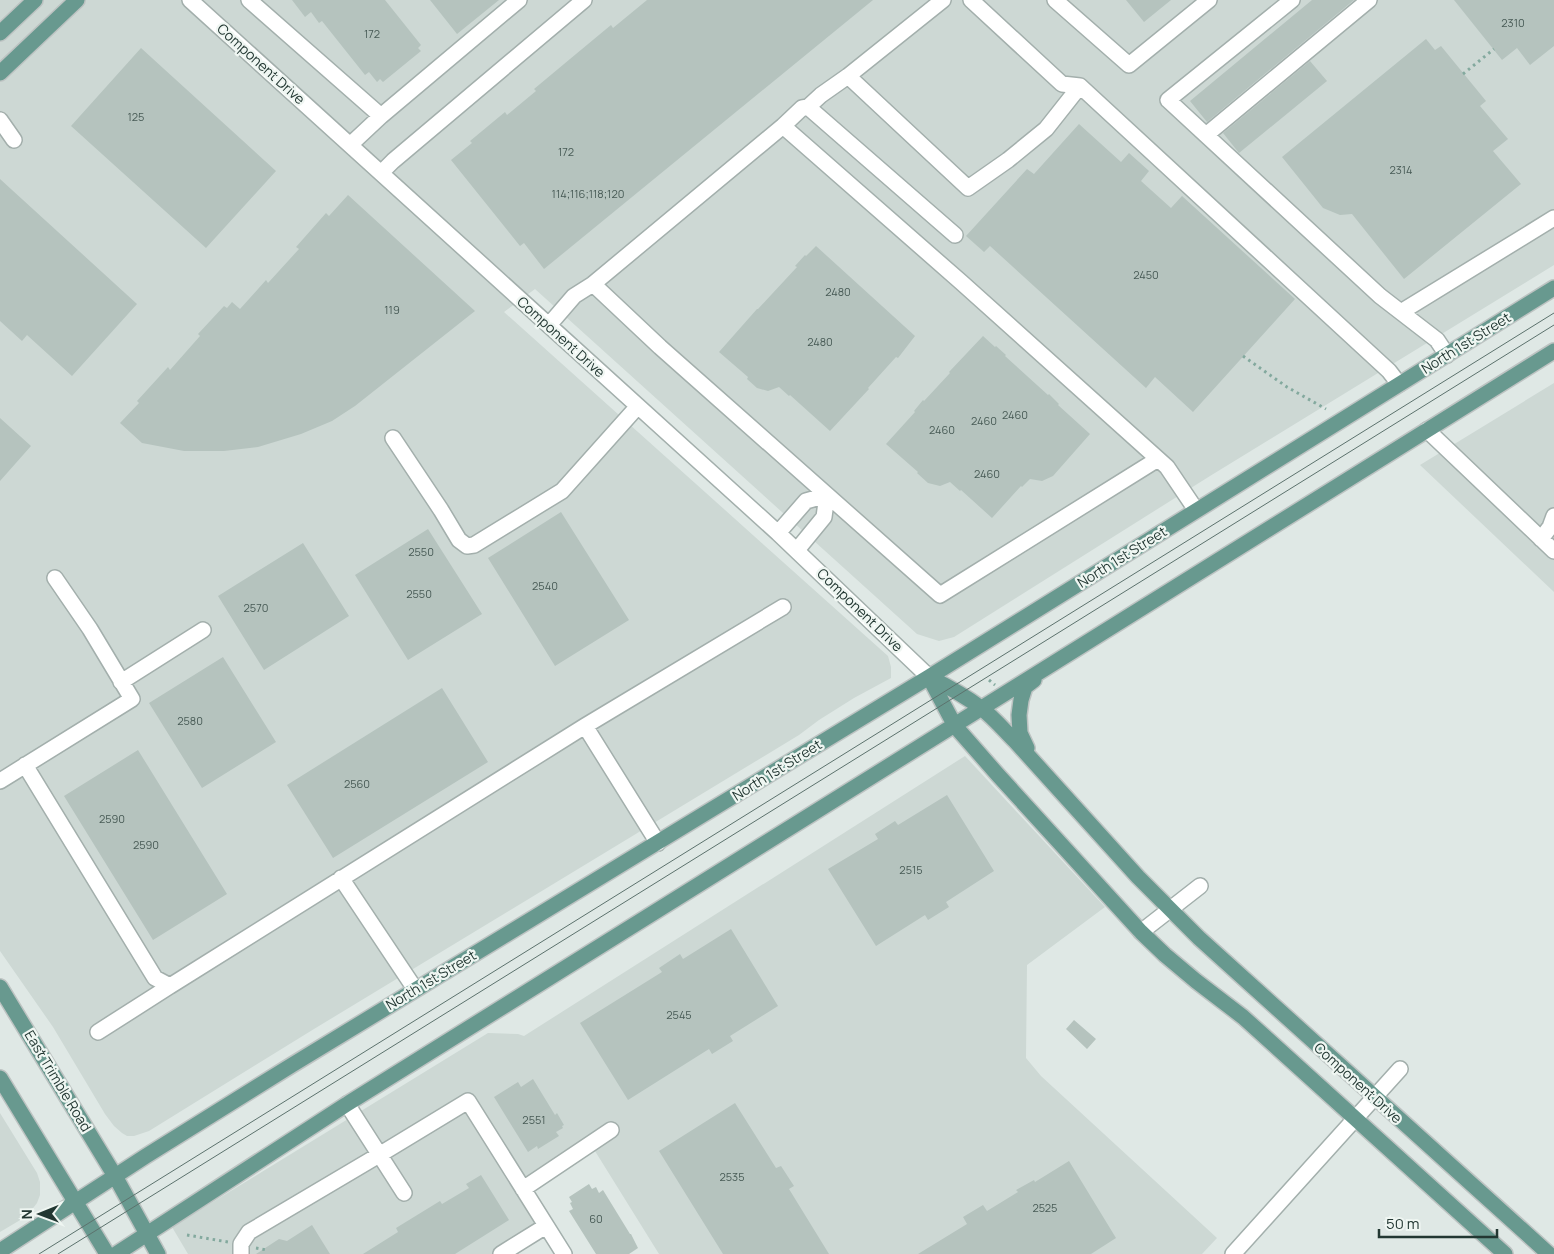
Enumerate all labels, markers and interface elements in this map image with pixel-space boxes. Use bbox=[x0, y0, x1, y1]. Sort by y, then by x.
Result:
house number: 2310 bbox=[1501, 15, 1525, 30]
street label: Component Drive bbox=[213, 19, 309, 108]
house number: 172 bbox=[364, 26, 380, 41]
house number: 125 bbox=[128, 109, 144, 124]
house number: 172 bbox=[558, 144, 574, 159]
house number: 2314 bbox=[1389, 162, 1413, 177]
house number: 114;116;118;120 bbox=[552, 186, 624, 201]
house number: 2450 bbox=[1133, 267, 1159, 282]
house number: 2480 bbox=[825, 284, 851, 299]
street label: Component Drive bbox=[513, 292, 609, 381]
house number: 119 bbox=[384, 302, 400, 317]
street label: North 1st Street bbox=[1417, 307, 1514, 378]
house number: 2480 bbox=[807, 334, 833, 349]
house number: 2460 bbox=[1002, 407, 1028, 422]
house number: 2460 bbox=[971, 413, 997, 428]
house number: 2460 bbox=[929, 422, 955, 437]
house number: 2460 bbox=[974, 466, 1000, 481]
street label: North 1st Street bbox=[1073, 521, 1170, 592]
house number: 2550 bbox=[408, 544, 434, 559]
street label: Component Drive bbox=[813, 564, 907, 656]
house number: 2540 bbox=[532, 578, 558, 593]
house number: 2550 bbox=[406, 586, 432, 601]
house number: 2570 bbox=[244, 600, 268, 615]
house number: 2580 bbox=[177, 713, 203, 728]
street label: North 1st Street bbox=[728, 734, 825, 805]
house number: 2560 bbox=[344, 776, 370, 791]
house number: 2590 bbox=[99, 811, 125, 826]
house number: 2590 bbox=[133, 837, 159, 852]
house number: 2515 bbox=[899, 862, 923, 877]
street label: North 1st Street bbox=[382, 945, 480, 1014]
house number: 2545 bbox=[666, 1007, 692, 1022]
street label: East Trimble Road bbox=[21, 1027, 96, 1135]
street label: Component Drive bbox=[1310, 1038, 1406, 1127]
house number: 2551 bbox=[522, 1112, 546, 1127]
house number: 2535 bbox=[719, 1169, 745, 1184]
north arrow bbox=[15, 1189, 65, 1239]
house number: 2525 bbox=[1033, 1200, 1057, 1215]
scale bar bbox=[1379, 1206, 1496, 1238]
text: N bbox=[17, 1209, 36, 1219]
house number: 60 bbox=[589, 1211, 603, 1226]
text: 50 m bbox=[1386, 1213, 1420, 1234]

